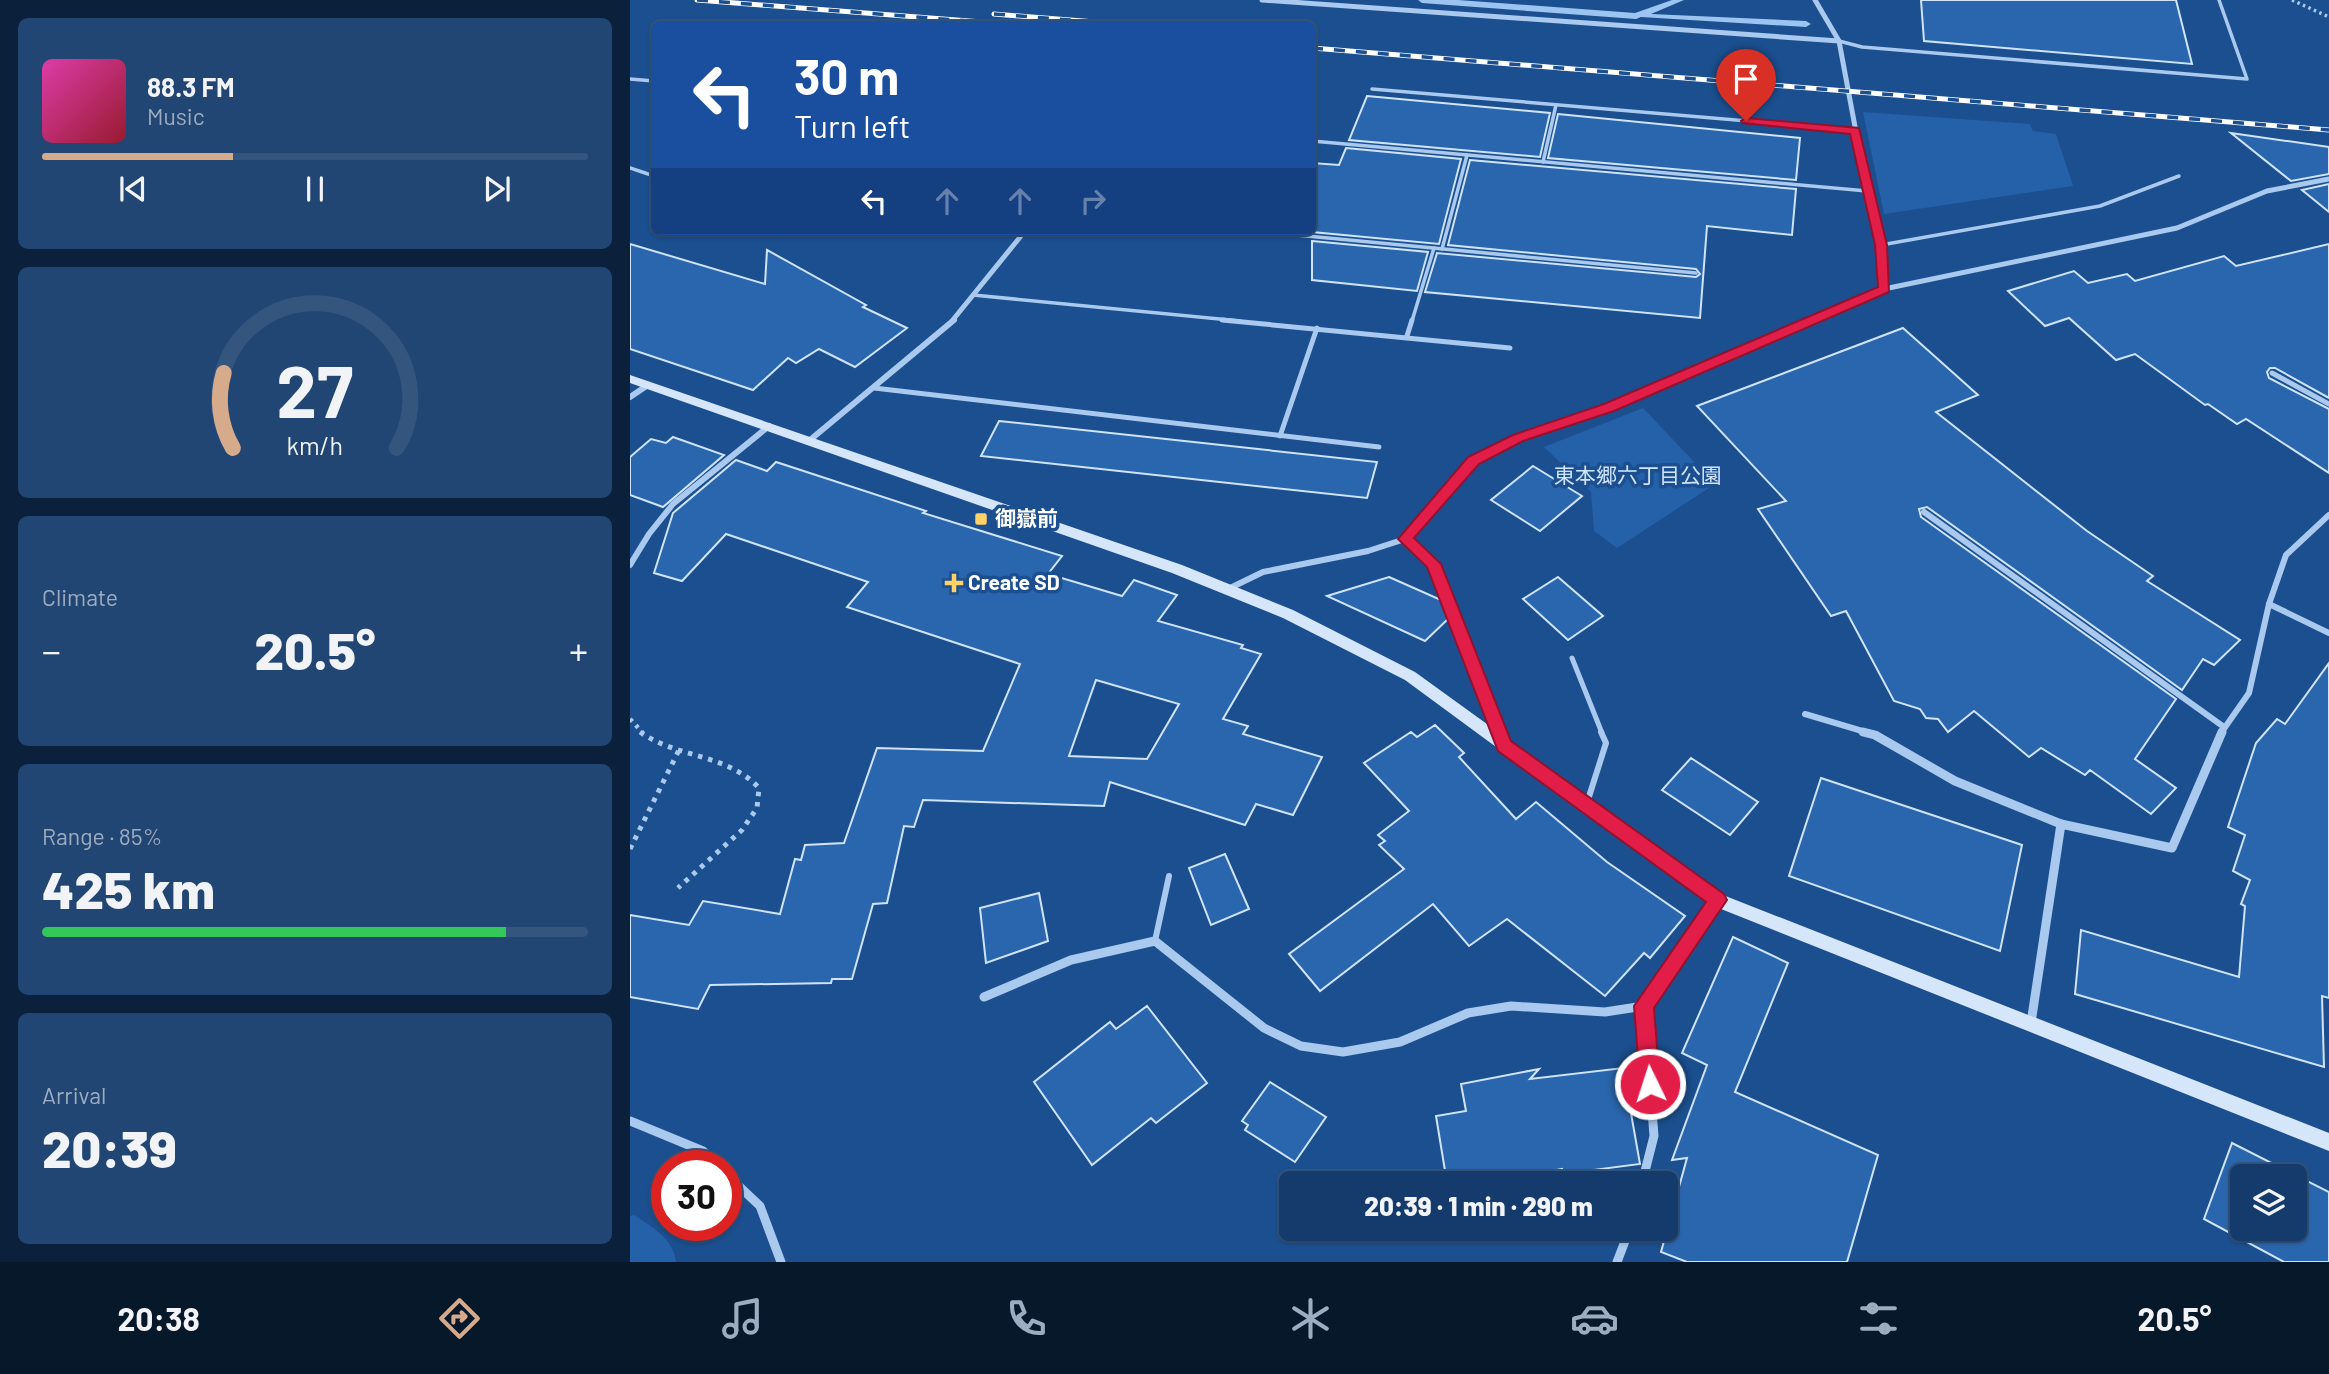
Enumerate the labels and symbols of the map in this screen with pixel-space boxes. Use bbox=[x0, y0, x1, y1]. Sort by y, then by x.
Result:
pin bbox=[1716, 49, 1776, 121]
park label: 東本郷六丁目公園 bbox=[1554, 462, 1722, 487]
place label: 御嶽前 bbox=[995, 505, 1058, 530]
marker: 御嶽前 bbox=[973, 511, 989, 527]
place label: Create SD bbox=[968, 569, 1060, 594]
marker: Create SD bbox=[946, 575, 962, 591]
position arrow bbox=[1613, 1047, 1687, 1121]
speed limit sign: 30 bbox=[651, 1150, 742, 1241]

